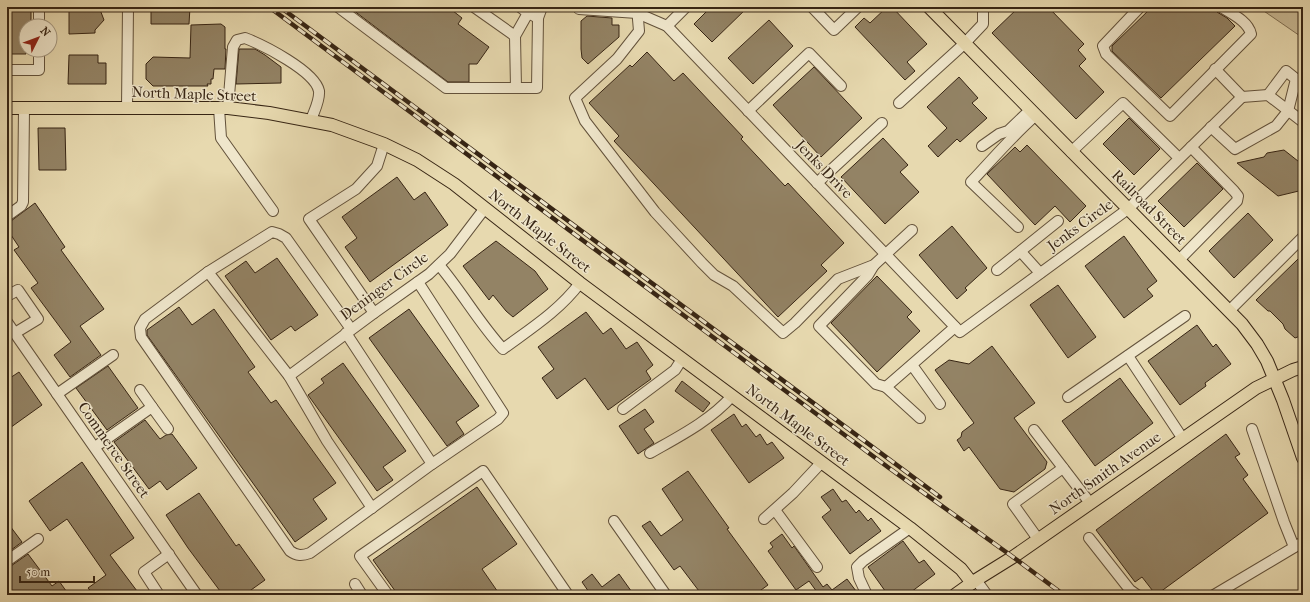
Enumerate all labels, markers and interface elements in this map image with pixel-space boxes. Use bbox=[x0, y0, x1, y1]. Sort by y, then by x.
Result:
north arrow bbox=[18, 18, 58, 58]
text: N bbox=[37, 24, 53, 40]
street label: North Maple Street bbox=[131, 83, 257, 105]
street label: Jenks Drive bbox=[791, 135, 857, 202]
street label: Railroad Street bbox=[1108, 166, 1191, 249]
street label: North Maple Street bbox=[485, 185, 595, 277]
street label: Jenks Circle bbox=[1043, 195, 1117, 255]
street label: Deninger Circle bbox=[336, 248, 432, 324]
street label: North Maple Street bbox=[743, 380, 854, 470]
street label: Commerce Street bbox=[74, 399, 154, 502]
street label: North Smith Avenue bbox=[1046, 427, 1165, 518]
scale bar bbox=[20, 558, 94, 584]
text: 50 m bbox=[26, 565, 50, 579]

